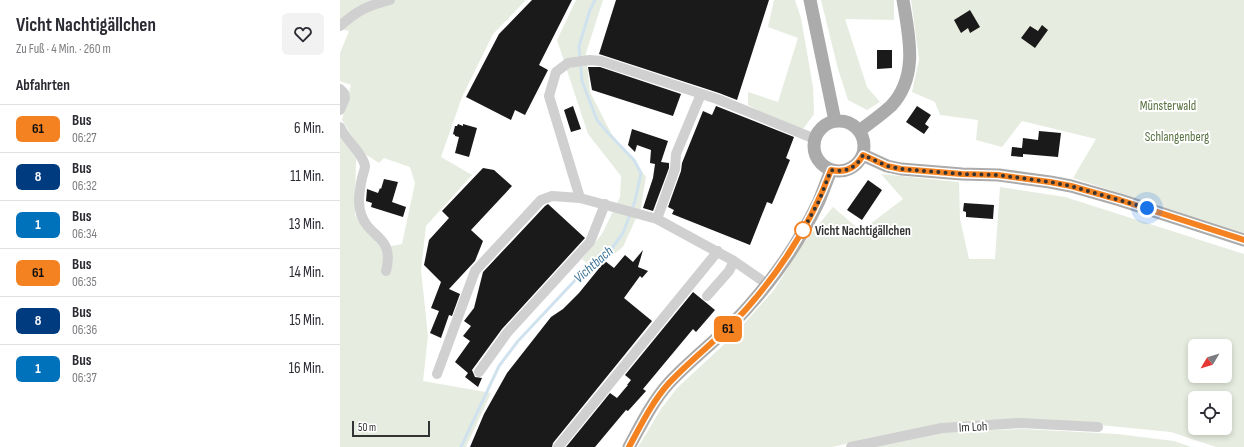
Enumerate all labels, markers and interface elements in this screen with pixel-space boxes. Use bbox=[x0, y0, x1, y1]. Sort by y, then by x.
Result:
button: heart bbox=[282, 13, 324, 55]
text: Vicht Nachtigällchen bbox=[16, 14, 156, 37]
text: Zu Fuß · 4 Min. · 260 m bbox=[16, 41, 111, 57]
text: Abfahrten bbox=[16, 76, 70, 95]
park label: Münsterwald bbox=[1140, 98, 1196, 114]
text: Bus bbox=[72, 111, 91, 130]
text: 6 Min. bbox=[294, 119, 324, 138]
text: 61 bbox=[32, 120, 44, 137]
park label: Schlangenberg bbox=[1145, 129, 1209, 145]
text: 06:27 bbox=[72, 130, 97, 146]
text: Bus bbox=[72, 159, 91, 178]
text: 11 Min. bbox=[290, 167, 324, 186]
text: 8 bbox=[35, 168, 41, 185]
text: 06:32 bbox=[72, 178, 97, 194]
your location bbox=[1137, 198, 1157, 218]
text: Bus bbox=[72, 207, 91, 226]
text: 13 Min. bbox=[289, 215, 324, 234]
text: 1 bbox=[35, 216, 41, 233]
marker: Vicht Nachtigällchen bbox=[794, 221, 812, 239]
place label: Vicht Nachtigällchen bbox=[815, 223, 911, 239]
text: 06:34 bbox=[72, 226, 97, 242]
water label: Vichtbach bbox=[570, 242, 617, 286]
text: Bus bbox=[72, 255, 91, 274]
text: 14 Min. bbox=[289, 263, 324, 282]
text: 61 bbox=[32, 264, 44, 281]
text: 06:35 bbox=[72, 274, 97, 290]
text: Bus bbox=[72, 303, 91, 322]
text: 15 Min. bbox=[289, 311, 324, 330]
text: 8 bbox=[35, 312, 41, 329]
line badge: 61 bbox=[710, 316, 746, 342]
text: 61 bbox=[722, 320, 734, 337]
text: 06:36 bbox=[72, 322, 97, 338]
north arrow bbox=[1188, 339, 1232, 383]
map controls bbox=[1188, 339, 1232, 435]
text: Bus bbox=[72, 351, 91, 370]
text: 16 Min. bbox=[289, 359, 324, 378]
text: 1 bbox=[35, 360, 41, 377]
text: 06:37 bbox=[72, 370, 97, 386]
button: locate bbox=[1188, 391, 1232, 435]
street label: Im Loh bbox=[958, 418, 988, 436]
scale bar bbox=[352, 419, 430, 438]
text: 50 m bbox=[358, 421, 376, 434]

